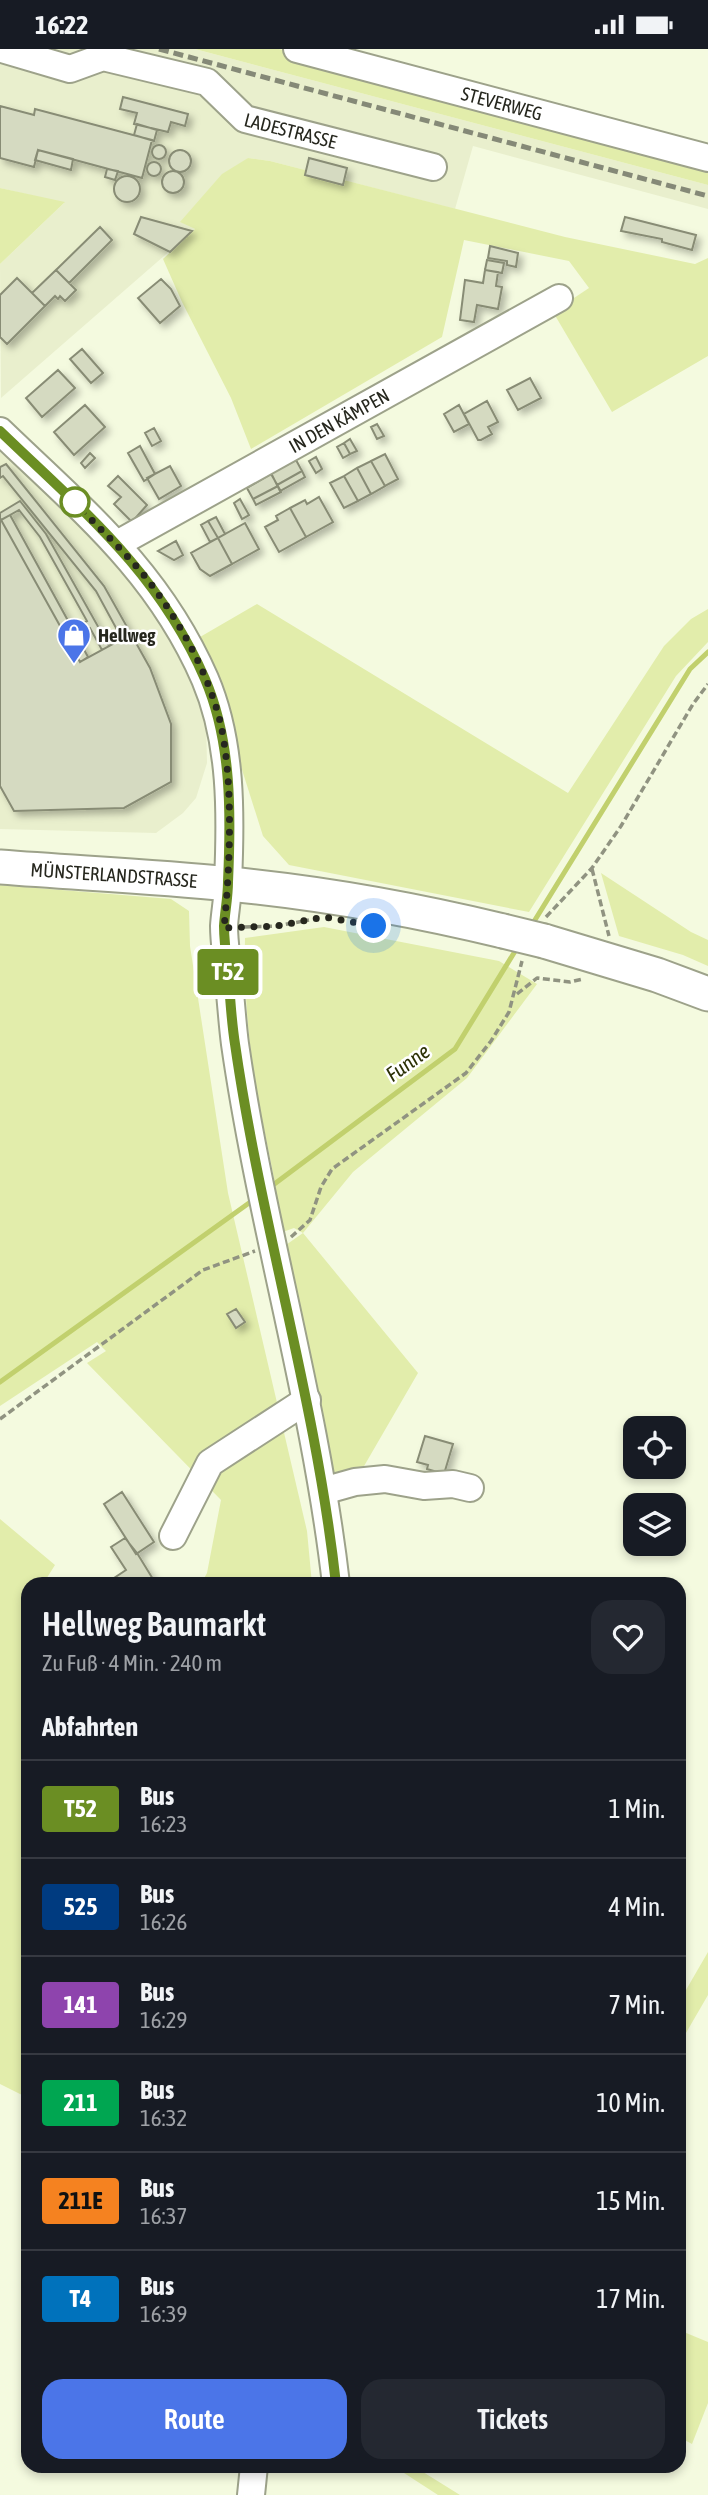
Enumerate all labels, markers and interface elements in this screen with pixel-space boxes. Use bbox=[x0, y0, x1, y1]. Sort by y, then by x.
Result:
text: 16:22 bbox=[35, 10, 89, 40]
street label: STEVERWEG bbox=[459, 82, 545, 125]
street label: LADESTRASSE bbox=[242, 108, 339, 153]
street label: IN DEN KÄMPEN bbox=[285, 384, 393, 457]
unlabelled marker bbox=[60, 487, 90, 517]
shop icon: Hellweg bbox=[55, 616, 93, 665]
place label: Hellweg bbox=[98, 624, 156, 646]
street label: MÜNSTERLANDSTRASSE bbox=[30, 858, 198, 892]
your location bbox=[356, 908, 391, 943]
line badge: T52 bbox=[188, 949, 268, 995]
text: T52 bbox=[211, 958, 245, 985]
water label: Funne bbox=[381, 1038, 434, 1086]
map controls bbox=[623, 1416, 686, 1556]
button: locate bbox=[623, 1416, 686, 1479]
button: layers bbox=[623, 1493, 686, 1556]
button: heart bbox=[591, 1600, 665, 1674]
text: Hellweg Baumarkt bbox=[42, 1605, 266, 1643]
text: Zu Fuß · 4 Min. · 240 m bbox=[42, 1650, 222, 1676]
text: Abfahrten bbox=[42, 1712, 138, 1742]
text: Bus bbox=[140, 1781, 174, 1811]
text: 1 Min. bbox=[609, 1794, 665, 1824]
text: T52 bbox=[64, 1795, 97, 1822]
text: 16:23 bbox=[140, 1811, 187, 1837]
text: Bus bbox=[140, 1879, 174, 1909]
text: 4 Min. bbox=[609, 1892, 665, 1922]
text: 525 bbox=[64, 1893, 97, 1920]
text: 16:26 bbox=[140, 1909, 187, 1935]
text: Bus bbox=[140, 1977, 174, 2007]
text: 7 Min. bbox=[609, 1990, 665, 2020]
text: 141 bbox=[64, 1991, 97, 2018]
text: 16:29 bbox=[140, 2007, 187, 2033]
text: Bus bbox=[140, 2075, 174, 2105]
text: 10 Min. bbox=[596, 2088, 665, 2118]
text: 211 bbox=[64, 2089, 97, 2116]
text: 16:32 bbox=[140, 2105, 187, 2131]
text: Bus bbox=[140, 2173, 174, 2203]
text: 15 Min. bbox=[596, 2186, 665, 2216]
text: 211E bbox=[58, 2187, 103, 2214]
text: 16:37 bbox=[140, 2203, 187, 2229]
text: Bus bbox=[140, 2271, 174, 2301]
text: 17 Min. bbox=[596, 2284, 665, 2314]
text: T4 bbox=[70, 2285, 91, 2312]
text: 16:39 bbox=[140, 2301, 187, 2327]
button: Route bbox=[42, 2379, 347, 2459]
button: Tickets bbox=[361, 2379, 665, 2459]

